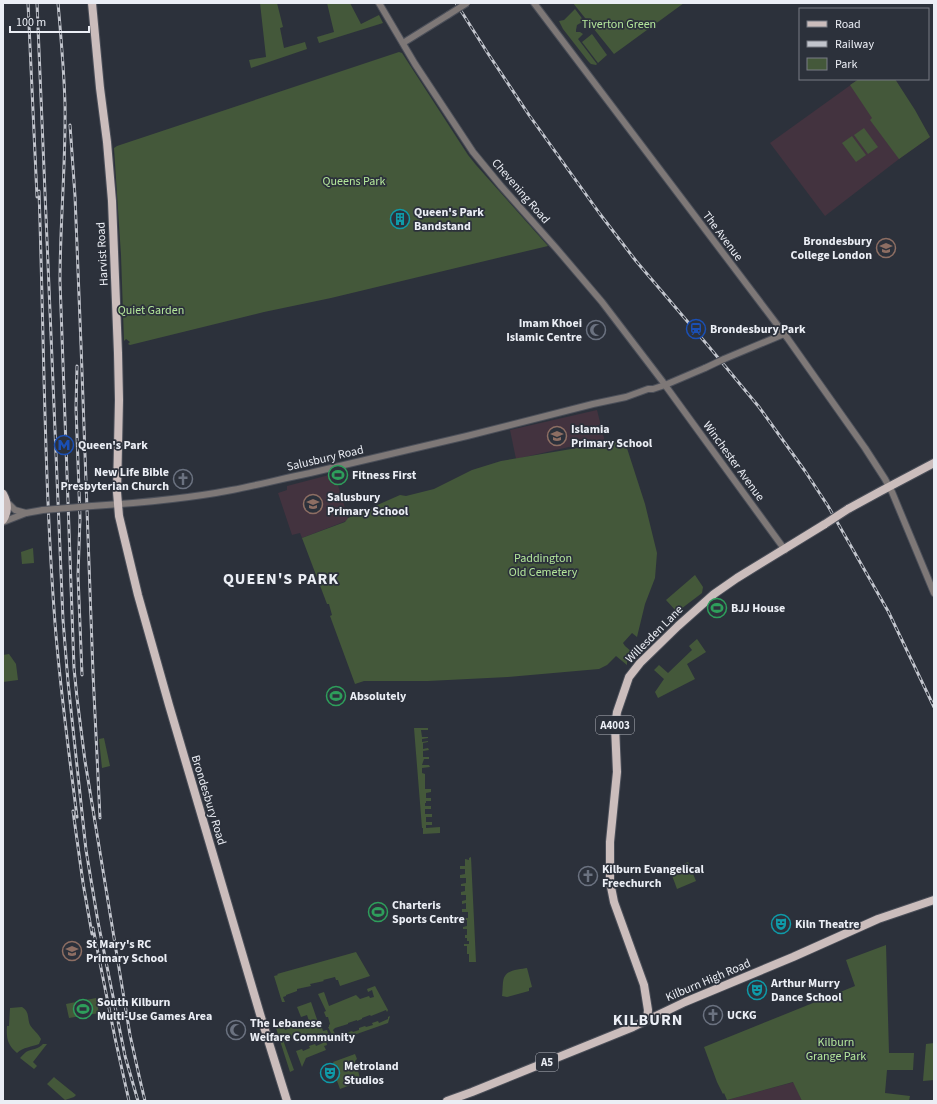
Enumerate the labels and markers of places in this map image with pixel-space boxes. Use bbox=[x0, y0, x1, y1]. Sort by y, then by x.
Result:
place label: Queen's Park Bandstand bbox=[414, 204, 484, 235]
building icon: Queen's Park Bandstand bbox=[389, 208, 411, 230]
place label: Brondesbury College London bbox=[791, 233, 873, 264]
school or university icon: Brondesbury College London bbox=[875, 237, 897, 259]
place label: Imam Khoei Islamic Centre bbox=[506, 315, 582, 346]
station icon: Brondesbury Park bbox=[685, 318, 707, 340]
mosque icon: Imam Khoei Islamic Centre bbox=[585, 319, 607, 341]
place label: Brondesbury Park bbox=[710, 321, 806, 338]
place label: Islamia Primary School bbox=[571, 421, 653, 452]
school or university icon: Islamia Primary School bbox=[546, 425, 568, 447]
metro station icon: Queen's Park bbox=[53, 434, 75, 456]
place label: Queen's Park bbox=[78, 437, 148, 454]
place label: New Life Bible Presbyterian Church bbox=[61, 464, 169, 495]
sports icon: Fitness First bbox=[327, 464, 349, 486]
place label: Fitness First bbox=[352, 467, 417, 484]
church icon: New Life Bible Presbyterian Church bbox=[172, 468, 194, 490]
place label: Salusbury Primary School bbox=[327, 489, 409, 520]
school or university icon: Salusbury Primary School bbox=[302, 493, 324, 515]
sports icon: BJJ House bbox=[706, 597, 728, 619]
place label: BJJ House bbox=[731, 600, 785, 617]
sports icon: Absolutely bbox=[325, 685, 347, 707]
place label: Absolutely bbox=[349, 688, 407, 705]
place label: Kilburn Evangelical Freechurch bbox=[602, 861, 704, 892]
church icon: Kilburn Evangelical Freechurch bbox=[577, 865, 599, 887]
place label: Charteris Sports Centre bbox=[392, 897, 465, 928]
sports icon: Charteris Sports Centre bbox=[367, 901, 389, 923]
theatre icon: Kiln Theatre bbox=[770, 913, 792, 935]
place label: Kiln Theatre bbox=[795, 916, 860, 933]
place label: St Mary's RC Primary School bbox=[86, 936, 168, 967]
school or university icon: St Mary's RC Primary School bbox=[61, 940, 83, 962]
place label: Arthur Murry Dance School bbox=[770, 975, 842, 1006]
theatre icon: Arthur Murry Dance School bbox=[746, 979, 768, 1001]
place label: South Kilburn Multi-Use Games Area bbox=[97, 994, 212, 1025]
sports icon: South Kilburn Multi-Use Games Area bbox=[72, 998, 94, 1020]
church icon: UCKG bbox=[702, 1004, 724, 1026]
place label: UCKG bbox=[727, 1007, 757, 1024]
place label: The Lebanese Welfare Community bbox=[250, 1015, 356, 1046]
mosque icon: The Lebanese Welfare Community bbox=[225, 1019, 247, 1041]
place label: Metroland Studios bbox=[344, 1058, 399, 1089]
theatre icon: Metroland Studios bbox=[319, 1062, 341, 1084]

